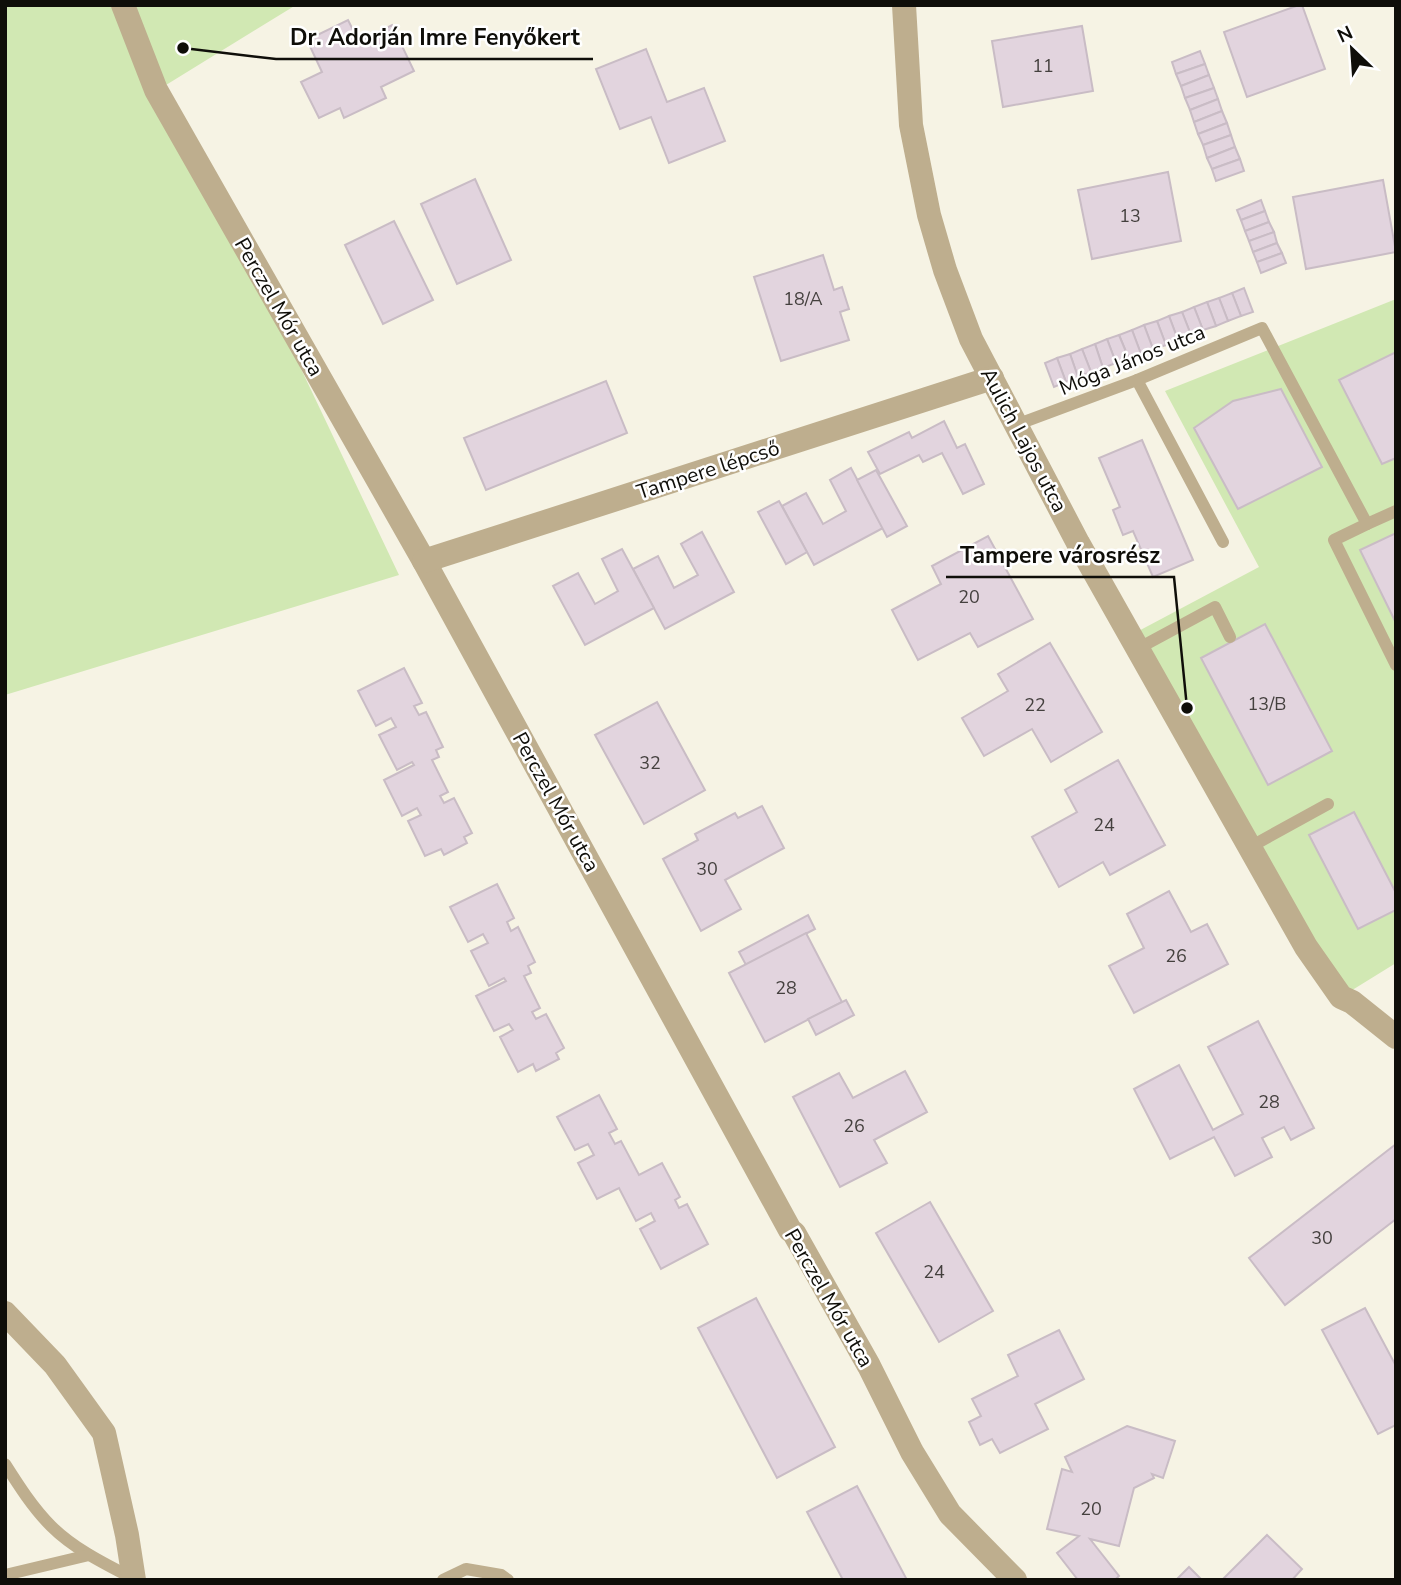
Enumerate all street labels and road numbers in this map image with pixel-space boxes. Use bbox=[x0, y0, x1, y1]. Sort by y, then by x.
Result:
street label: Perczel Mór utca bbox=[228, 233, 330, 381]
street label: Móga János utca bbox=[1055, 318, 1209, 402]
street label: Aulich Lajos utca bbox=[974, 363, 1074, 517]
street label: Tampere lépcső bbox=[633, 434, 783, 506]
street label: Perczel Mór utca bbox=[506, 727, 606, 877]
street label: Perczel Mór utca bbox=[778, 1224, 880, 1372]

